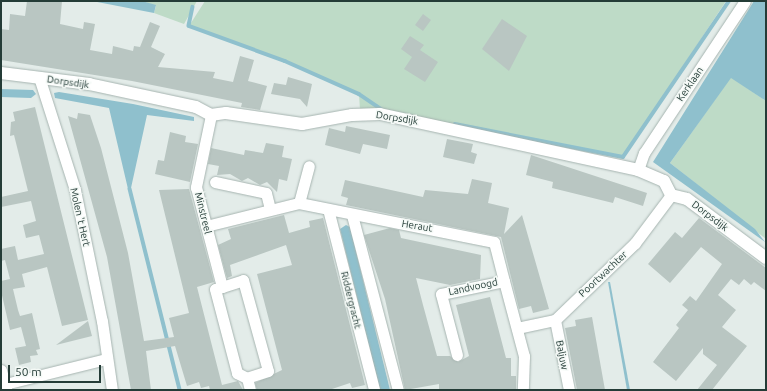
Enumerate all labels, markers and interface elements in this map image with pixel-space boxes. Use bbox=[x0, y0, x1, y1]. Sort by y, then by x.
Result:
street label: Kerklaan bbox=[674, 64, 706, 104]
street label: Dorpsdijk bbox=[46, 73, 90, 91]
street label: Dorpsdijk bbox=[375, 109, 419, 127]
street label: Molen 't Hert bbox=[67, 187, 93, 247]
street label: Minstreel bbox=[192, 191, 214, 235]
street label: Dorpsdijk bbox=[689, 198, 731, 234]
street label: Heraut bbox=[401, 218, 433, 234]
street label: Poortwachter bbox=[576, 249, 630, 299]
street label: Riddergracht bbox=[338, 270, 364, 330]
street label: Landvoogd bbox=[447, 276, 499, 298]
street label: Baljuw bbox=[553, 339, 571, 371]
scale bar bbox=[10, 357, 103, 383]
text: 50 m bbox=[15, 365, 42, 378]

